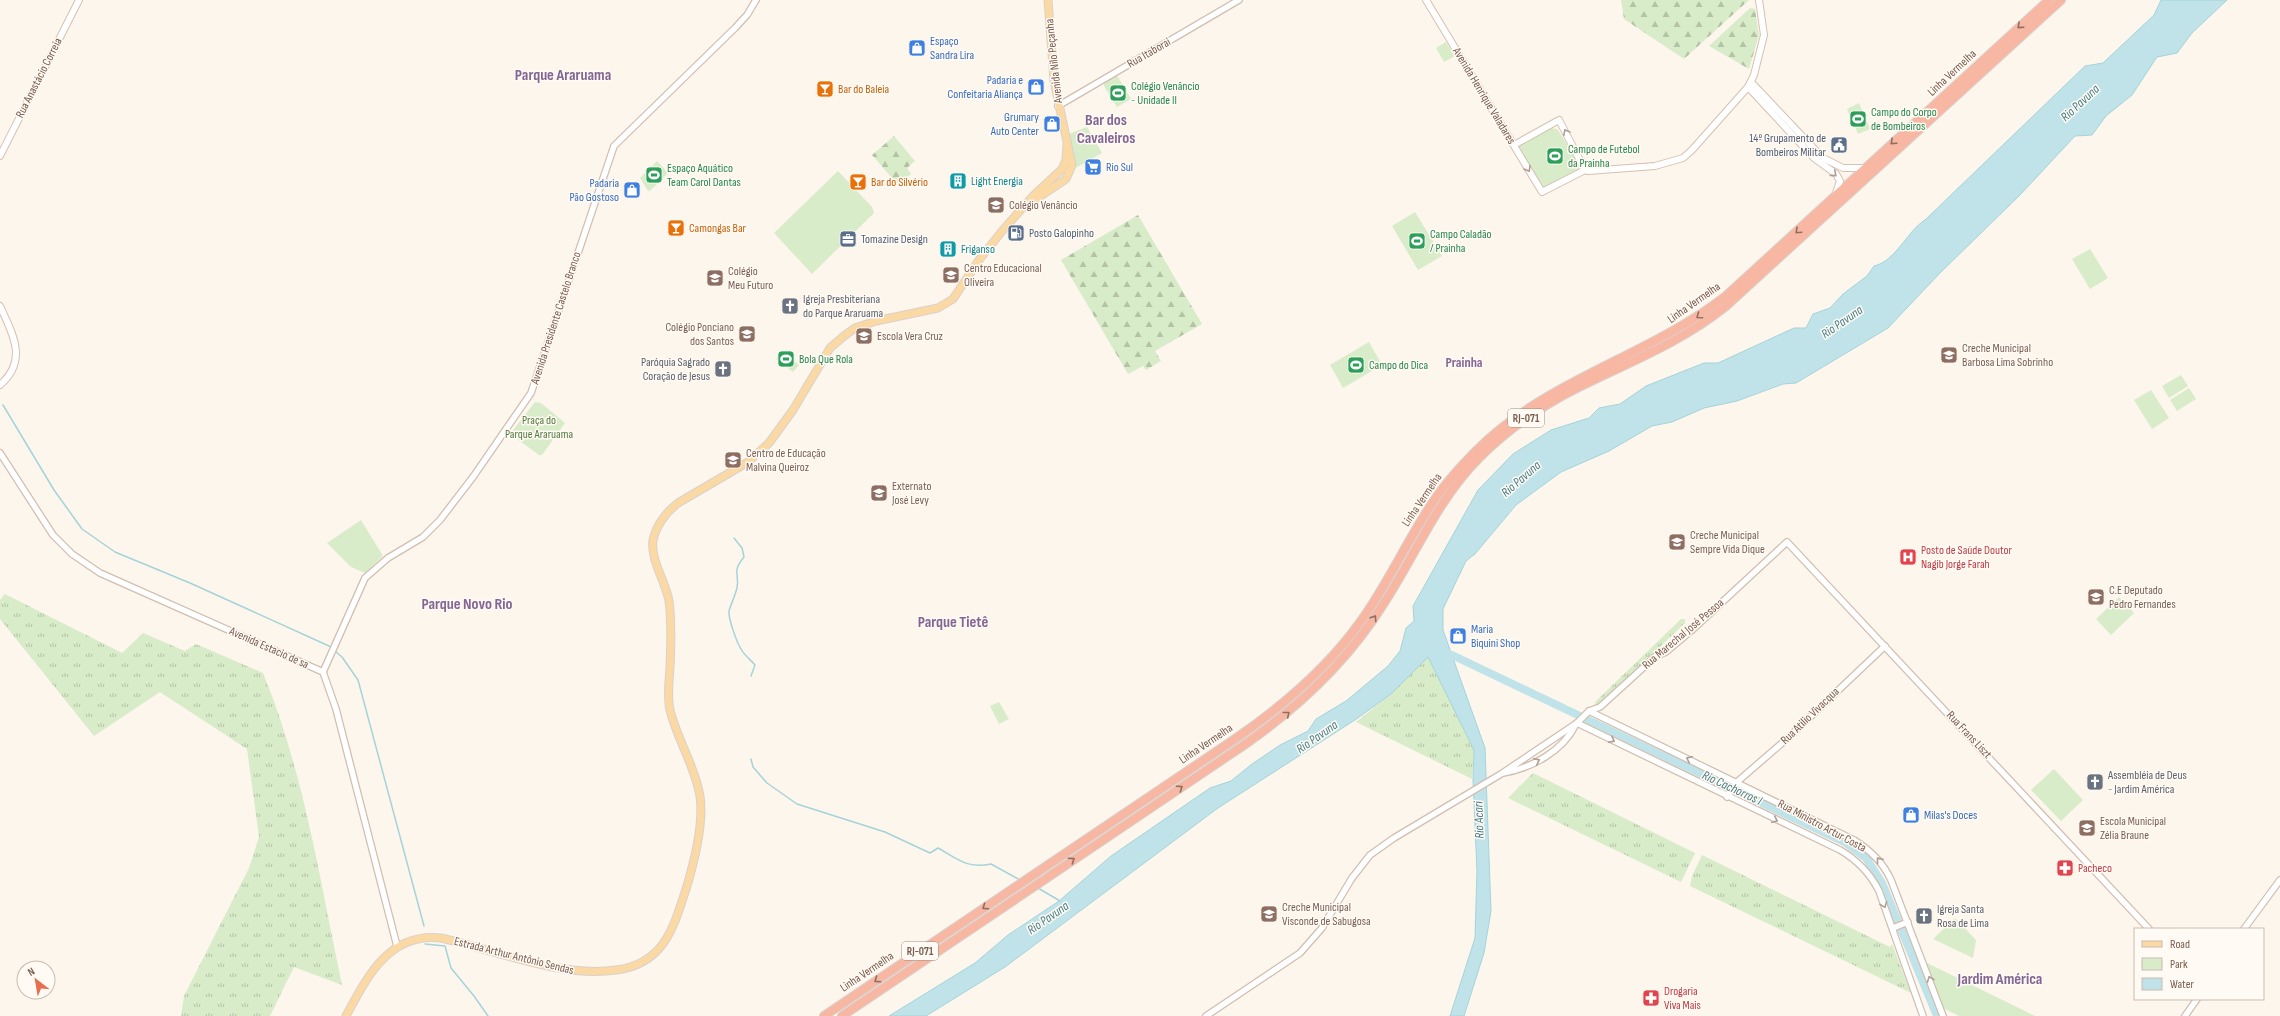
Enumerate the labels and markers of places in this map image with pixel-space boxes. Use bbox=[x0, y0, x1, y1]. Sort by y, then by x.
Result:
place label: Espaço Sandra Lira bbox=[930, 34, 975, 63]
shop icon: Espaço Sandra Lira bbox=[907, 38, 927, 58]
place label: Padaria e Confeitaria Aliança bbox=[947, 73, 1023, 102]
shop icon: Padaria e Confeitaria Aliança bbox=[1026, 77, 1046, 97]
bar icon: Bar do Baleia bbox=[815, 79, 835, 99]
place label: Colégio Venâncio - Unidade II bbox=[1131, 79, 1199, 108]
place label: Bar do Baleia bbox=[838, 82, 890, 97]
sports icon: Colégio Venâncio - Unidade II bbox=[1108, 83, 1128, 103]
place label: Campo do Corpo de Bombeiros bbox=[1871, 105, 1937, 134]
sports icon: Campo do Corpo de Bombeiros bbox=[1848, 109, 1868, 129]
place label: Grumary Auto Center bbox=[990, 110, 1040, 139]
shop icon: Grumary Auto Center bbox=[1042, 114, 1062, 134]
place label: 14º Grupamento de Bombeiros Militar bbox=[1749, 131, 1827, 160]
public building icon: 14º Grupamento de Bombeiros Militar bbox=[1829, 135, 1849, 155]
place label: Campo de Futebol da Prainha bbox=[1568, 142, 1640, 171]
sports icon: Campo de Futebol da Prainha bbox=[1545, 146, 1565, 166]
supermarket icon: Rio Sul bbox=[1083, 157, 1103, 177]
place label: Rio Sul bbox=[1106, 160, 1133, 175]
place label: Espaço Aquático Team Carol Dantas bbox=[667, 161, 741, 190]
sports icon: Espaço Aquático Team Carol Dantas bbox=[644, 165, 664, 185]
building icon: Light Energia bbox=[948, 171, 968, 191]
bar icon: Bar do Silvério bbox=[848, 172, 868, 192]
place label: Light Energia bbox=[971, 174, 1023, 189]
place label: Bar do Silvério bbox=[871, 175, 928, 190]
place label: Padaria Pão Gostoso bbox=[569, 176, 619, 205]
shop icon: Padaria Pão Gostoso bbox=[622, 180, 642, 200]
school or university icon: Colégio Venâncio bbox=[986, 195, 1006, 215]
place label: Colégio Venâncio bbox=[1009, 198, 1077, 213]
bar icon: Camongas Bar bbox=[666, 218, 686, 238]
place label: Camongas Bar bbox=[689, 221, 747, 236]
fuel station icon: Posto Galopinho bbox=[1006, 223, 1026, 243]
place label: Posto Galopinho bbox=[1029, 226, 1094, 241]
place label: Campo Caladão / Prainha bbox=[1430, 227, 1492, 256]
office icon: Tomazine Design bbox=[838, 229, 858, 249]
sports icon: Campo Caladão / Prainha bbox=[1407, 231, 1427, 251]
place label: Tomazine Design bbox=[861, 232, 928, 247]
building icon: Friganso bbox=[938, 239, 958, 259]
place label: Friganso bbox=[961, 242, 995, 257]
place label: Centro Educacional Oliveira bbox=[964, 261, 1042, 290]
place label: Colégio Meu Futuro bbox=[728, 264, 773, 293]
school or university icon: Centro Educacional Oliveira bbox=[941, 265, 961, 285]
school or university icon: Colégio Meu Futuro bbox=[705, 268, 725, 288]
place label: Igreja Presbiteriana do Parque Araruama bbox=[803, 292, 883, 321]
church icon: Igreja Presbiteriana do Parque Araruama bbox=[780, 296, 800, 316]
place label: Colégio Ponciano dos Santos bbox=[665, 320, 734, 349]
school or university icon: Colégio Ponciano dos Santos bbox=[737, 324, 757, 344]
school or university icon: Escola Vera Cruz bbox=[854, 326, 874, 346]
place label: Escola Vera Cruz bbox=[877, 329, 944, 344]
place label: Creche Municipal Barbosa Lima Sobrinho bbox=[1962, 341, 2053, 370]
school or university icon: Creche Municipal Barbosa Lima Sobrinho bbox=[1939, 345, 1959, 365]
sports icon: Bola Que Rola bbox=[776, 349, 796, 369]
place label: Bola Que Rola bbox=[799, 352, 853, 367]
place label: Paróquia Sagrado Coração de Jesus bbox=[641, 355, 710, 384]
sports icon: Campo do Dica bbox=[1346, 355, 1366, 375]
place label: Campo do Dica bbox=[1369, 358, 1428, 373]
church icon: Paróquia Sagrado Coração de Jesus bbox=[713, 359, 733, 379]
place label: Centro de Educação Malvina Queiroz bbox=[746, 446, 826, 475]
school or university icon: Centro de Educação Malvina Queiroz bbox=[723, 450, 743, 470]
place label: Externato José Levy bbox=[891, 479, 932, 508]
school or university icon: Externato José Levy bbox=[869, 483, 889, 503]
place label: Creche Municipal Sempre Vida Dique bbox=[1690, 528, 1765, 557]
school or university icon: Creche Municipal Sempre Vida Dique bbox=[1667, 532, 1687, 552]
place label: Posto de Saúde Doutor Nagib Jorge Farah bbox=[1921, 543, 2012, 572]
hospital icon: Posto de Saúde Doutor Nagib Jorge Farah bbox=[1898, 547, 1918, 567]
place label: C.E Deputado Pedro Fernandes bbox=[2109, 583, 2176, 612]
school or university icon: C.E Deputado Pedro Fernandes bbox=[2086, 587, 2106, 607]
place label: Maria Biquini Shop bbox=[1471, 622, 1520, 651]
shop icon: Maria Biquini Shop bbox=[1448, 626, 1468, 646]
place label: Assembléia de Deus - Jardim América bbox=[2107, 768, 2187, 797]
church icon: Assembléia de Deus - Jardim América bbox=[2085, 772, 2105, 792]
shop icon: Milas's Doces bbox=[1901, 805, 1921, 825]
place label: Milas's Doces bbox=[1924, 808, 1977, 823]
place label: Escola Municipal Zélia Braune bbox=[2100, 814, 2166, 843]
school or university icon: Escola Municipal Zélia Braune bbox=[2077, 818, 2097, 838]
pharmacy icon: Pacheco bbox=[2055, 858, 2075, 878]
place label: Pacheco bbox=[2078, 861, 2112, 876]
place label: Creche Municipal Visconde de Sabugosa bbox=[1282, 900, 1371, 929]
place label: Igreja Santa Rosa de Lima bbox=[1937, 902, 1989, 931]
school or university icon: Creche Municipal Visconde de Sabugosa bbox=[1259, 904, 1279, 924]
church icon: Igreja Santa Rosa de Lima bbox=[1914, 906, 1934, 926]
place label: Drogaria Viva Mais bbox=[1664, 984, 1701, 1013]
pharmacy icon: Drogaria Viva Mais bbox=[1641, 988, 1661, 1008]

